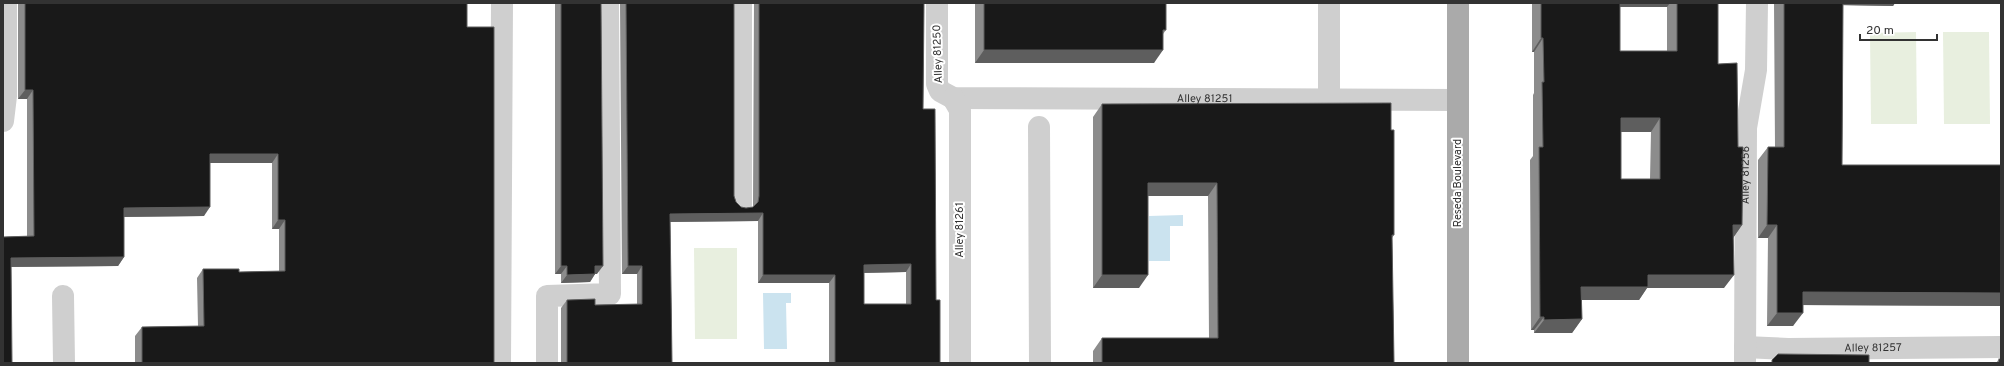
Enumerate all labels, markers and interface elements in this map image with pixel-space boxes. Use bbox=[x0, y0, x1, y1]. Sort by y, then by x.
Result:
scale bar bbox=[1860, 16, 1937, 42]
text: 20 m bbox=[1866, 23, 1894, 39]
street label: Alley 81250 bbox=[930, 24, 946, 84]
street label: Alley 81251 bbox=[1177, 92, 1233, 106]
street label: Reseda Boulevard bbox=[1451, 139, 1465, 227]
street label: Alley 81256 bbox=[1739, 146, 1753, 204]
street label: Alley 81261 bbox=[953, 202, 967, 258]
street label: Alley 81257 bbox=[1844, 341, 1902, 355]

